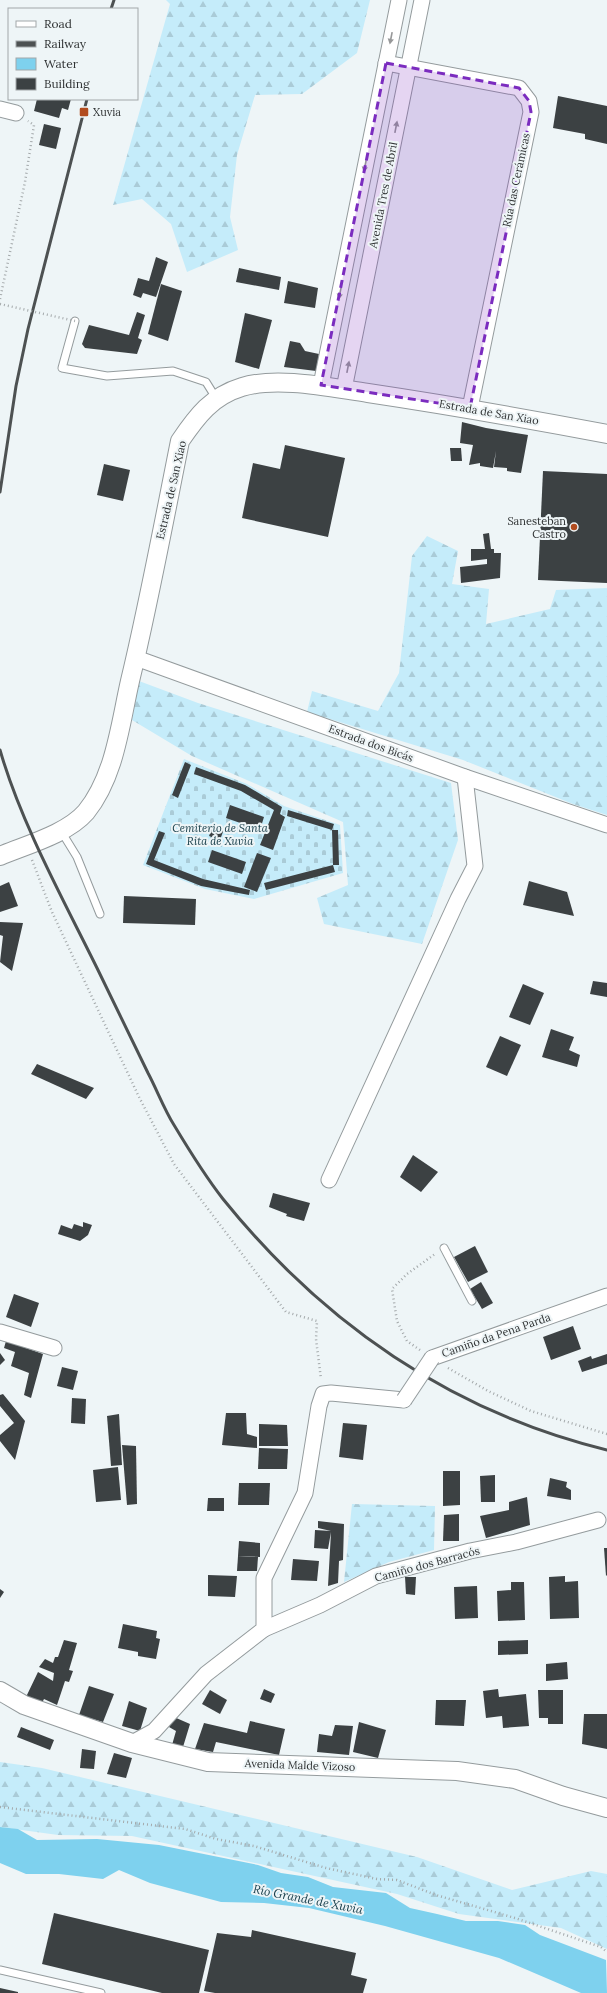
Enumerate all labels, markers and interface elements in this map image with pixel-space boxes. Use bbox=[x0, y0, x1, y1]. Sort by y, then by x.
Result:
legend bbox=[8, 8, 138, 100]
text: Road bbox=[44, 16, 72, 31]
one-way arrow bbox=[388, 32, 394, 44]
text: Railway bbox=[44, 36, 87, 51]
text: Water bbox=[44, 56, 79, 71]
text: Building bbox=[44, 76, 90, 91]
place label: Xuvia bbox=[93, 105, 121, 119]
marker: Xuvia bbox=[78, 106, 90, 118]
one-way arrow bbox=[394, 121, 400, 133]
street label: Rúa das Cerámicas bbox=[499, 132, 533, 228]
street label: Avenida Tres de Abril bbox=[366, 141, 400, 250]
one-way arrow bbox=[362, 160, 368, 172]
one-way arrow bbox=[336, 287, 342, 299]
one-way arrow bbox=[346, 361, 352, 373]
street label: Estrada de San Xiao bbox=[438, 396, 540, 428]
street label: Estrada de San Xiao bbox=[153, 439, 189, 541]
place label: Sanesteban Castro bbox=[507, 514, 566, 541]
marker: Sanesteban Castro bbox=[569, 522, 579, 532]
street label: Estrada dos Bicás bbox=[327, 721, 415, 765]
park label: Cemiterio de Santa Rita de Xuvia bbox=[172, 821, 269, 848]
street label: Camiño da Pena Parda bbox=[440, 1310, 553, 1360]
street label: Camiño dos Barracós bbox=[373, 1543, 481, 1585]
street label: Avenida Malde Vizoso bbox=[243, 1756, 356, 1774]
water label: Río Grande de Xuvia bbox=[252, 1881, 365, 1917]

